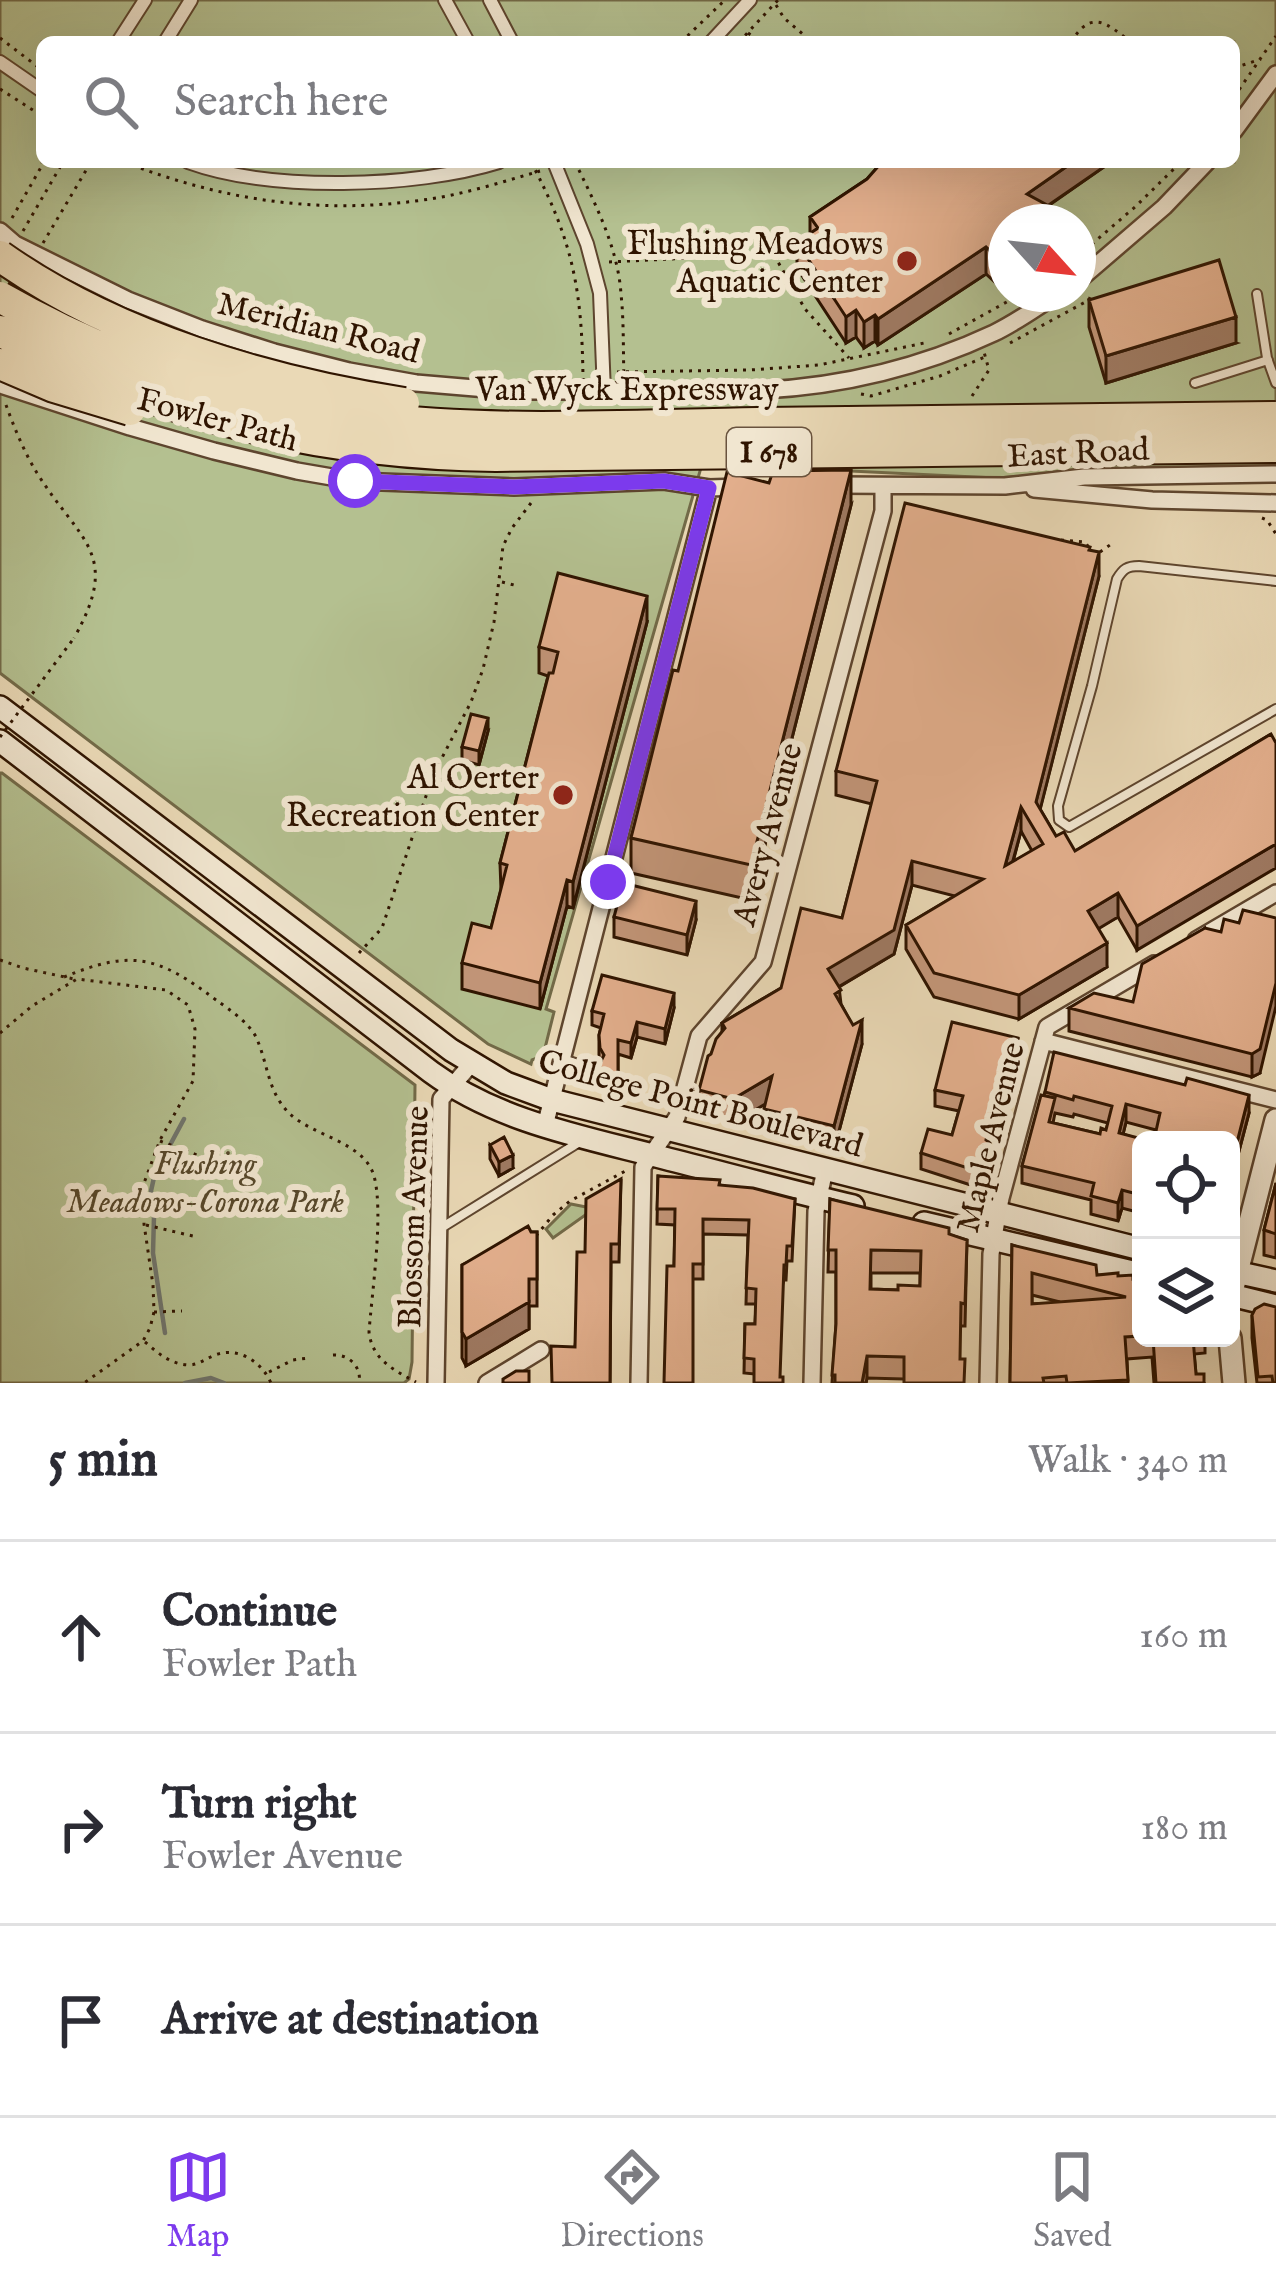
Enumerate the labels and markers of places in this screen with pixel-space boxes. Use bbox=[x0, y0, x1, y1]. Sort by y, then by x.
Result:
place label: Flushing Meadows Aquatic Center bbox=[627, 224, 883, 304]
marker: Flushing Meadows Aquatic Center bbox=[894, 248, 920, 274]
place label: Al Oerter Recreation Center bbox=[286, 758, 539, 838]
marker: Al Oerter Recreation Center bbox=[550, 782, 576, 808]

